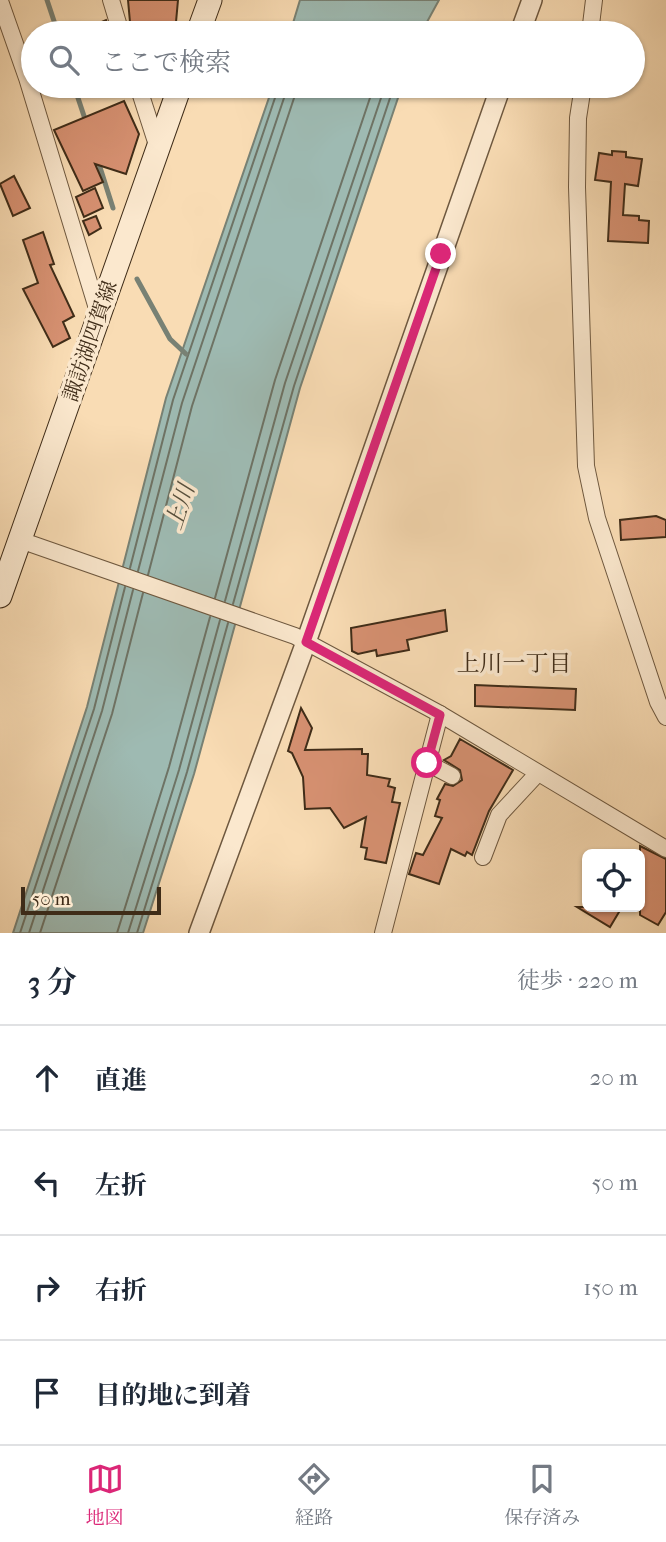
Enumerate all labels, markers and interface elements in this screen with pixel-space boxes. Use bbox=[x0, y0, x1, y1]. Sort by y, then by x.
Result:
search box bbox=[21, 21, 645, 98]
icon: search bbox=[45, 41, 83, 79]
text: ここで検索 bbox=[101, 47, 231, 78]
route end bbox=[425, 238, 456, 269]
street label: 諏訪湖四賀線 bbox=[58, 278, 122, 404]
water label: 上川 bbox=[160, 478, 201, 533]
district label: 上川一丁目 bbox=[457, 650, 572, 677]
route start bbox=[411, 747, 442, 778]
map controls bbox=[582, 849, 645, 912]
button: locate bbox=[582, 849, 645, 912]
scale bar bbox=[21, 884, 161, 916]
text: 50 m bbox=[32, 888, 71, 910]
text: 3 分 bbox=[28, 965, 77, 1000]
text: 徒歩 · 220 m bbox=[517, 967, 638, 994]
icon: ahead bbox=[28, 1059, 66, 1097]
text: 20 m bbox=[589, 1064, 638, 1091]
text: 直進 bbox=[95, 1065, 147, 1096]
icon: left bbox=[28, 1164, 66, 1202]
text: 50 m bbox=[591, 1169, 638, 1196]
text: 左折 bbox=[95, 1170, 147, 1201]
icon: right bbox=[28, 1269, 66, 1307]
text: 150 m bbox=[583, 1274, 638, 1301]
text: 右折 bbox=[95, 1275, 147, 1306]
icon: arrive bbox=[28, 1374, 66, 1412]
text: 目的地に到着 bbox=[95, 1380, 251, 1411]
tab: 地図 bbox=[86, 1460, 124, 1529]
tab: 経路 bbox=[295, 1460, 333, 1529]
tab: 保存済み bbox=[504, 1460, 580, 1529]

